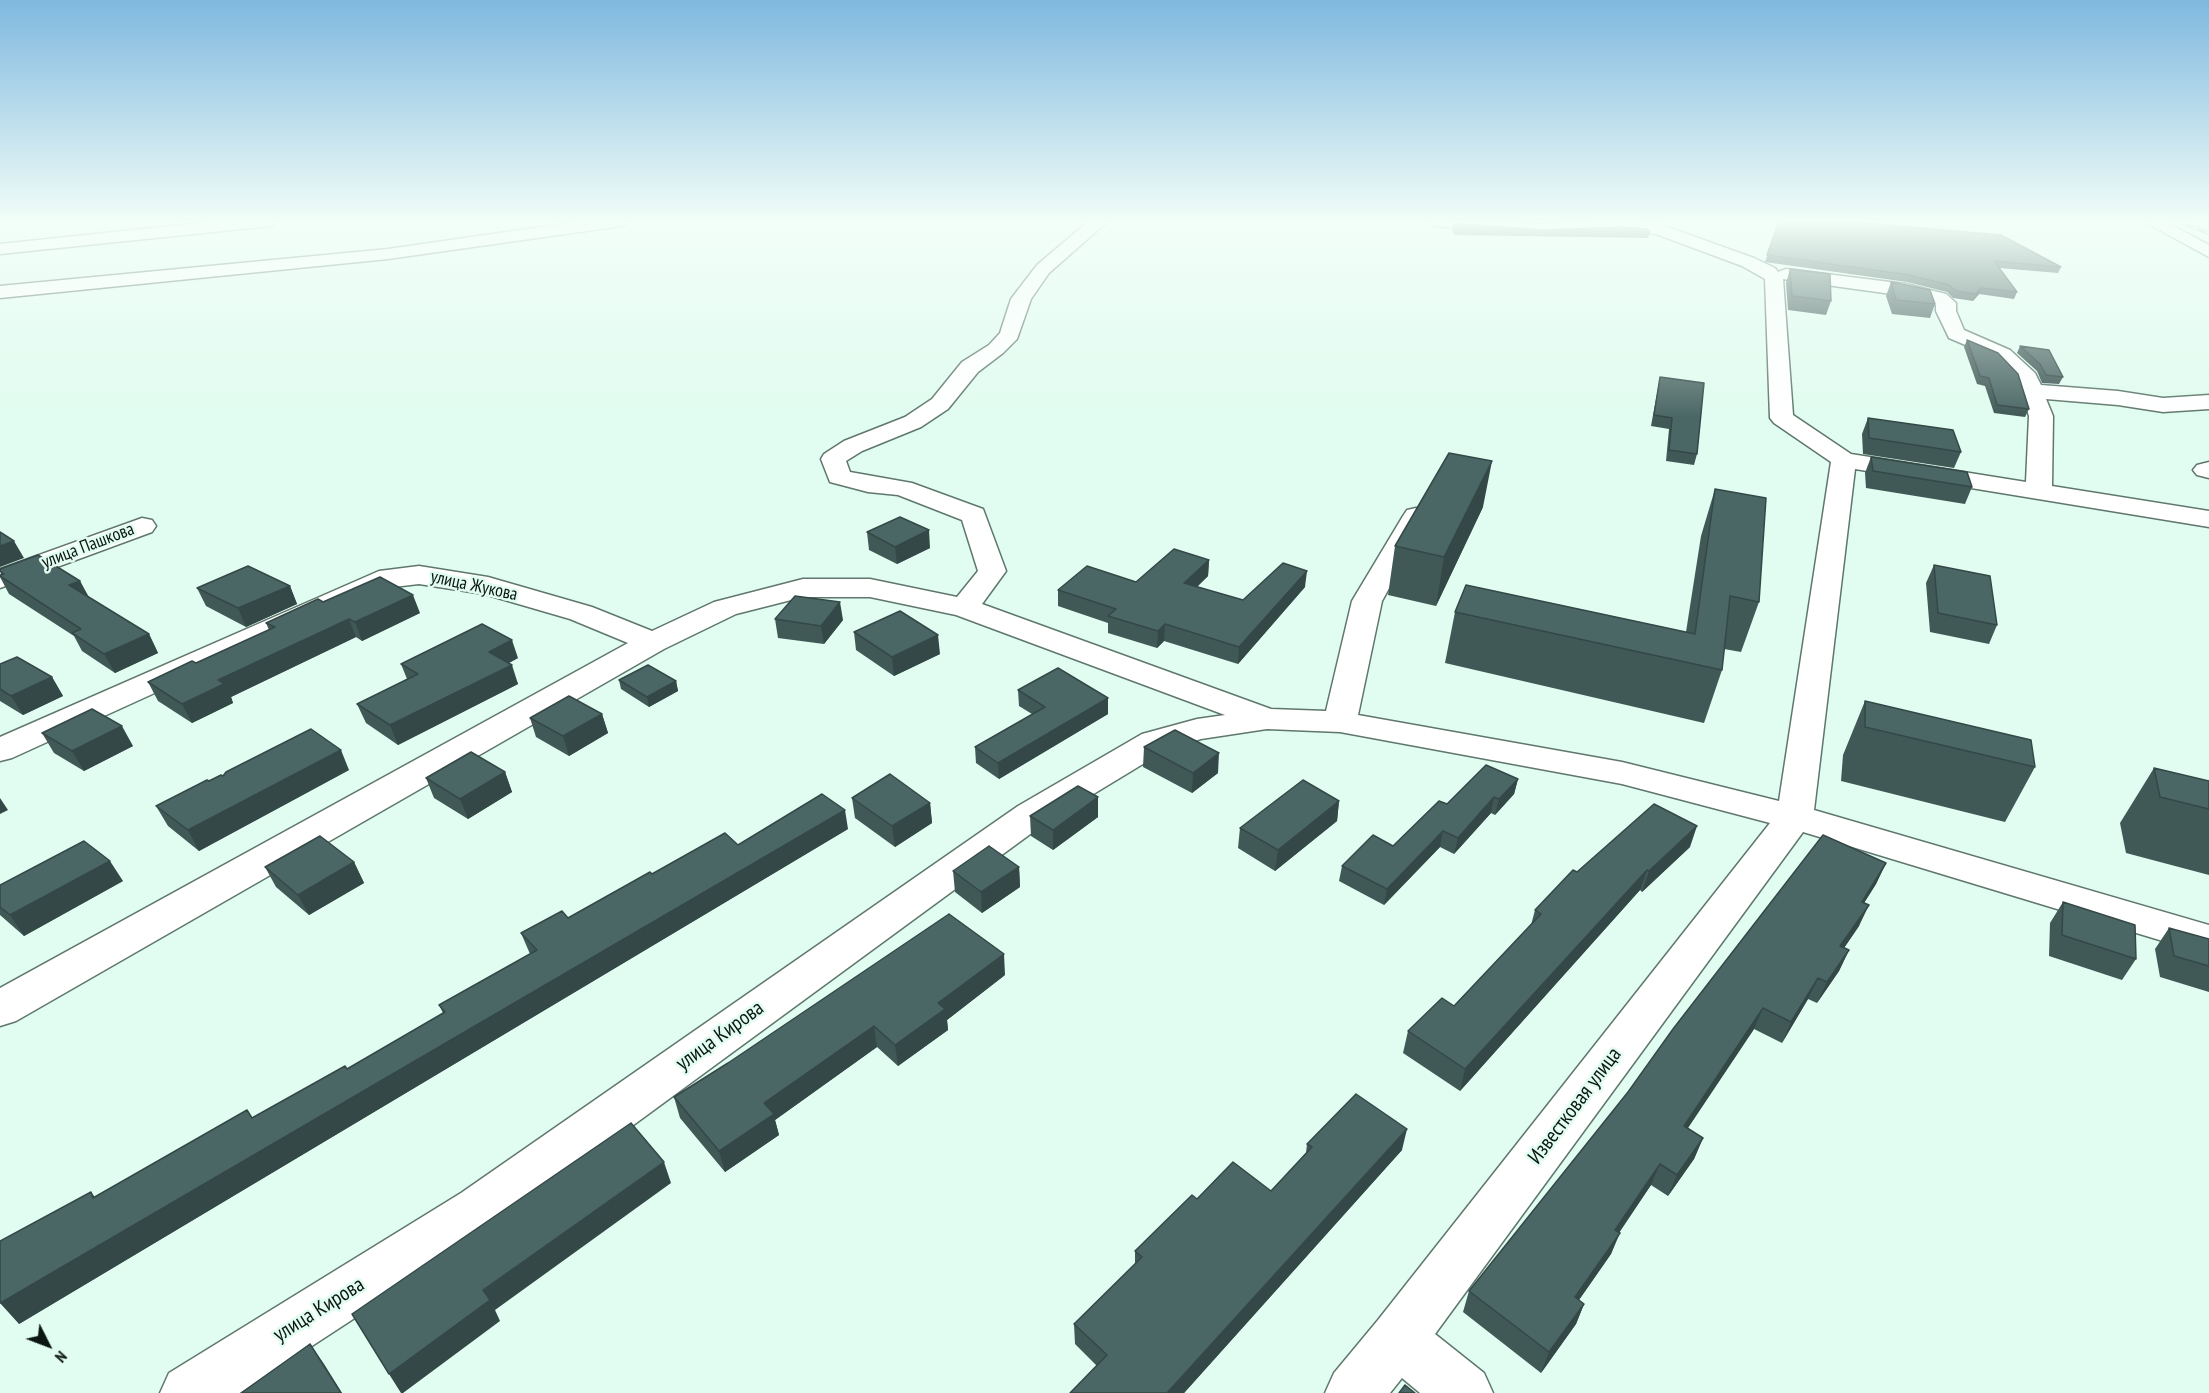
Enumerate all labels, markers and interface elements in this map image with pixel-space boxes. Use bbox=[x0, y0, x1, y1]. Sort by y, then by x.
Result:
street label: улица Пашкова bbox=[39, 519, 137, 573]
street label: улица Жукова bbox=[429, 566, 519, 606]
street label: улица Кирова bbox=[671, 996, 769, 1076]
street label: Известковая улица bbox=[1523, 1043, 1627, 1169]
street label: улица Кирова bbox=[269, 1272, 369, 1348]
north arrow bbox=[18, 1315, 78, 1375]
text: N bbox=[51, 1347, 72, 1367]

